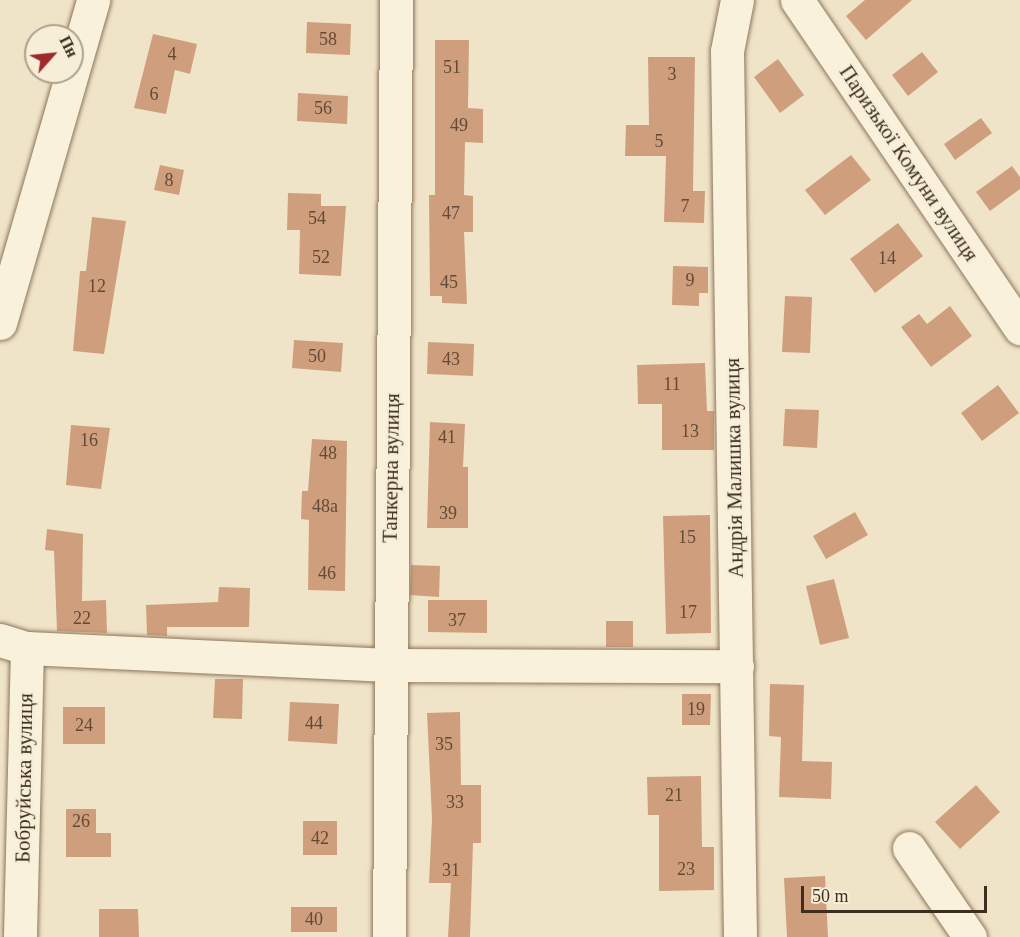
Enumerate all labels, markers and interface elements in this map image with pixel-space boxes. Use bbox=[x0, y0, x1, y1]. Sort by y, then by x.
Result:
north arrow bbox=[24, 24, 84, 84]
house number: 58 bbox=[319, 28, 337, 50]
text: Пн bbox=[56, 33, 81, 60]
house number: 4 bbox=[168, 43, 176, 65]
house number: 51 bbox=[443, 56, 461, 78]
street label: Паризької Комуни вулиця bbox=[834, 60, 984, 266]
house number: 3 bbox=[668, 63, 676, 85]
house number: 6 bbox=[150, 83, 158, 105]
house number: 56 bbox=[314, 97, 332, 119]
house number: 49 bbox=[450, 114, 468, 136]
house number: 5 bbox=[654, 130, 664, 152]
house number: 8 bbox=[164, 169, 174, 191]
house number: 7 bbox=[680, 195, 690, 217]
house number: 47 bbox=[442, 202, 460, 224]
house number: 54 bbox=[308, 207, 326, 229]
house number: 52 bbox=[312, 246, 330, 268]
house number: 14 bbox=[878, 247, 896, 269]
house number: 9 bbox=[686, 269, 694, 291]
house number: 45 bbox=[440, 271, 458, 293]
house number: 12 bbox=[88, 275, 106, 297]
house number: 50 bbox=[308, 345, 326, 367]
house number: 43 bbox=[442, 348, 460, 370]
street label: Андрія Малишка вулиця bbox=[719, 358, 749, 578]
house number: 11 bbox=[663, 373, 681, 395]
street label: Танкерна вулиця bbox=[377, 393, 405, 543]
house number: 13 bbox=[681, 420, 699, 442]
house number: 41 bbox=[438, 426, 456, 448]
house number: 16 bbox=[80, 429, 98, 451]
house number: 48 bbox=[319, 442, 337, 464]
house number: 48а bbox=[312, 495, 338, 517]
house number: 39 bbox=[439, 502, 457, 524]
house number: 15 bbox=[678, 526, 696, 548]
house number: 46 bbox=[318, 562, 336, 584]
house number: 17 bbox=[679, 601, 697, 623]
house number: 22 bbox=[73, 607, 91, 629]
house number: 37 bbox=[448, 609, 466, 631]
street label: Бобруйська вулиця bbox=[10, 693, 38, 863]
house number: 19 bbox=[687, 698, 705, 720]
house number: 44 bbox=[305, 712, 323, 734]
house number: 24 bbox=[75, 714, 93, 736]
house number: 35 bbox=[435, 733, 453, 755]
house number: 21 bbox=[665, 784, 683, 806]
house number: 33 bbox=[446, 791, 464, 813]
house number: 26 bbox=[72, 810, 90, 832]
house number: 42 bbox=[311, 827, 329, 849]
house number: 23 bbox=[677, 858, 695, 880]
house number: 31 bbox=[442, 859, 460, 881]
scale bar bbox=[804, 874, 990, 912]
text: 50 m bbox=[812, 886, 849, 906]
house number: 40 bbox=[305, 908, 323, 930]

